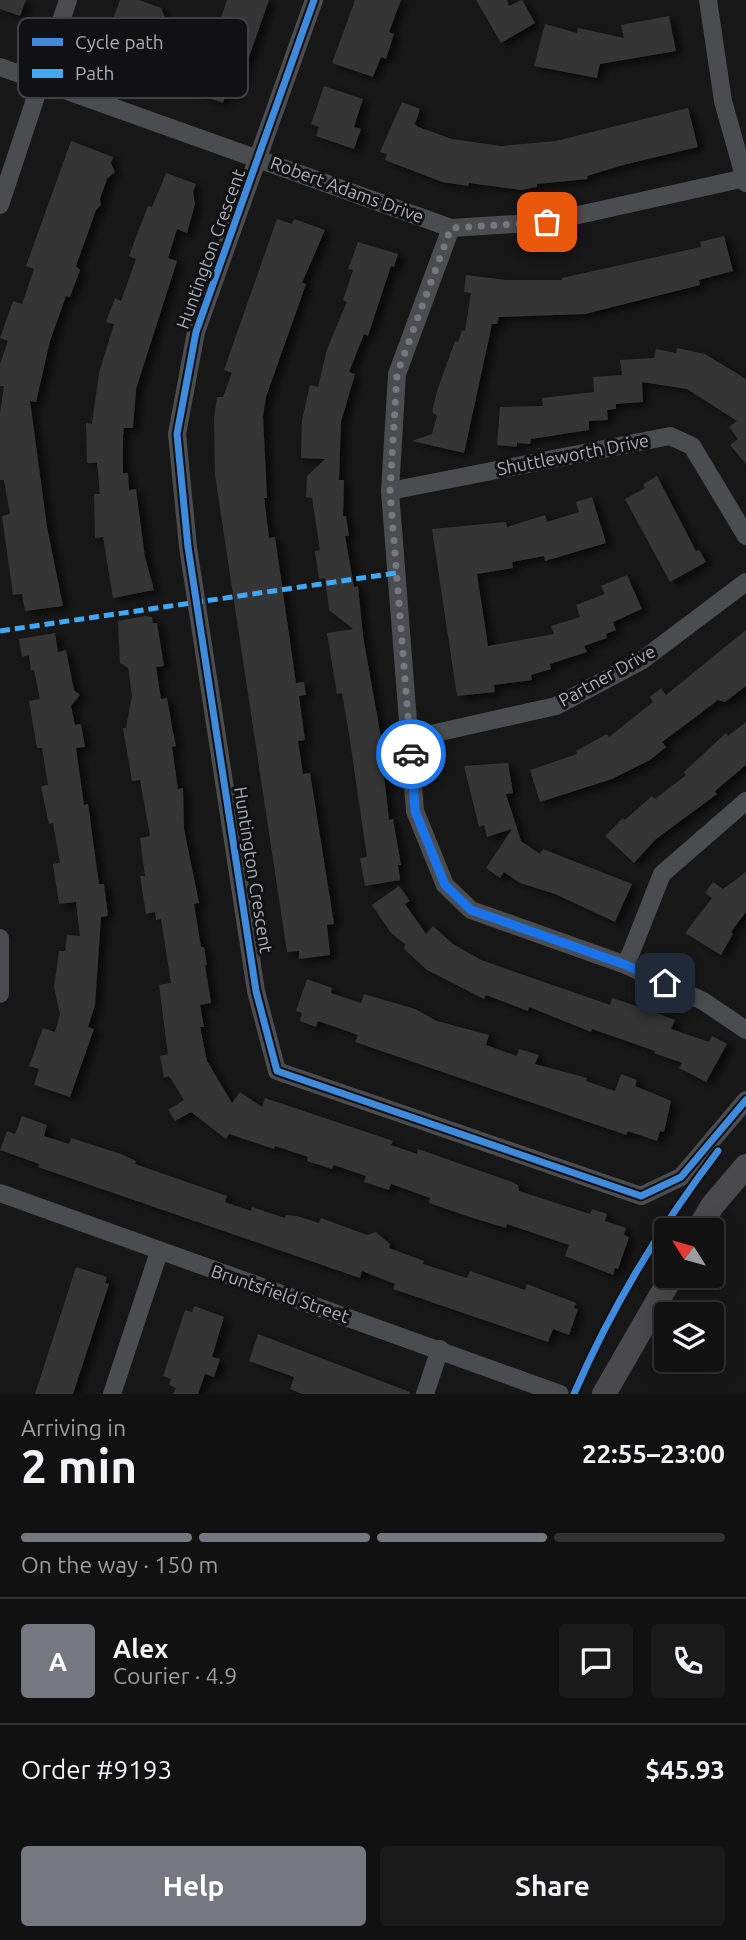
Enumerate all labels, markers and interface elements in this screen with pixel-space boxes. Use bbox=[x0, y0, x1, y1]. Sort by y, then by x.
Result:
legend bbox=[18, 18, 248, 98]
text: Cycle path bbox=[75, 31, 164, 53]
text: Path bbox=[75, 62, 114, 84]
street label: Robert Adams Drive bbox=[268, 152, 427, 226]
street label: Huntington Crescent bbox=[172, 166, 248, 331]
pin bbox=[517, 192, 577, 252]
icon: bag bbox=[528, 203, 566, 241]
street label: Shuttleworth Drive bbox=[495, 429, 650, 479]
street label: Partner Drive bbox=[555, 640, 658, 710]
courier bbox=[376, 719, 446, 789]
icon: car bbox=[392, 735, 430, 773]
street label: Huntington Crescent bbox=[231, 785, 277, 955]
pin bbox=[635, 953, 695, 1013]
icon: home bbox=[646, 964, 684, 1002]
north arrow bbox=[654, 1218, 724, 1288]
map controls bbox=[654, 1218, 724, 1372]
street label: Bruntsfield Street bbox=[209, 1260, 352, 1326]
button: layers bbox=[654, 1302, 724, 1372]
text: Arriving in bbox=[21, 1415, 126, 1440]
text: 22:55–23:00 bbox=[582, 1439, 725, 1468]
text: 2 min bbox=[21, 1440, 137, 1492]
text: On the way · 150 m bbox=[21, 1552, 218, 1577]
button: chat bbox=[559, 1624, 633, 1698]
button: phone bbox=[651, 1624, 725, 1698]
text: Alex bbox=[113, 1634, 168, 1663]
text: A bbox=[49, 1647, 67, 1676]
text: Courier · 4.9 bbox=[113, 1663, 237, 1688]
text: Order #9193 bbox=[21, 1755, 172, 1784]
text: $45.93 bbox=[645, 1755, 725, 1784]
button: Help bbox=[21, 1846, 366, 1926]
button: Share bbox=[380, 1846, 725, 1926]

